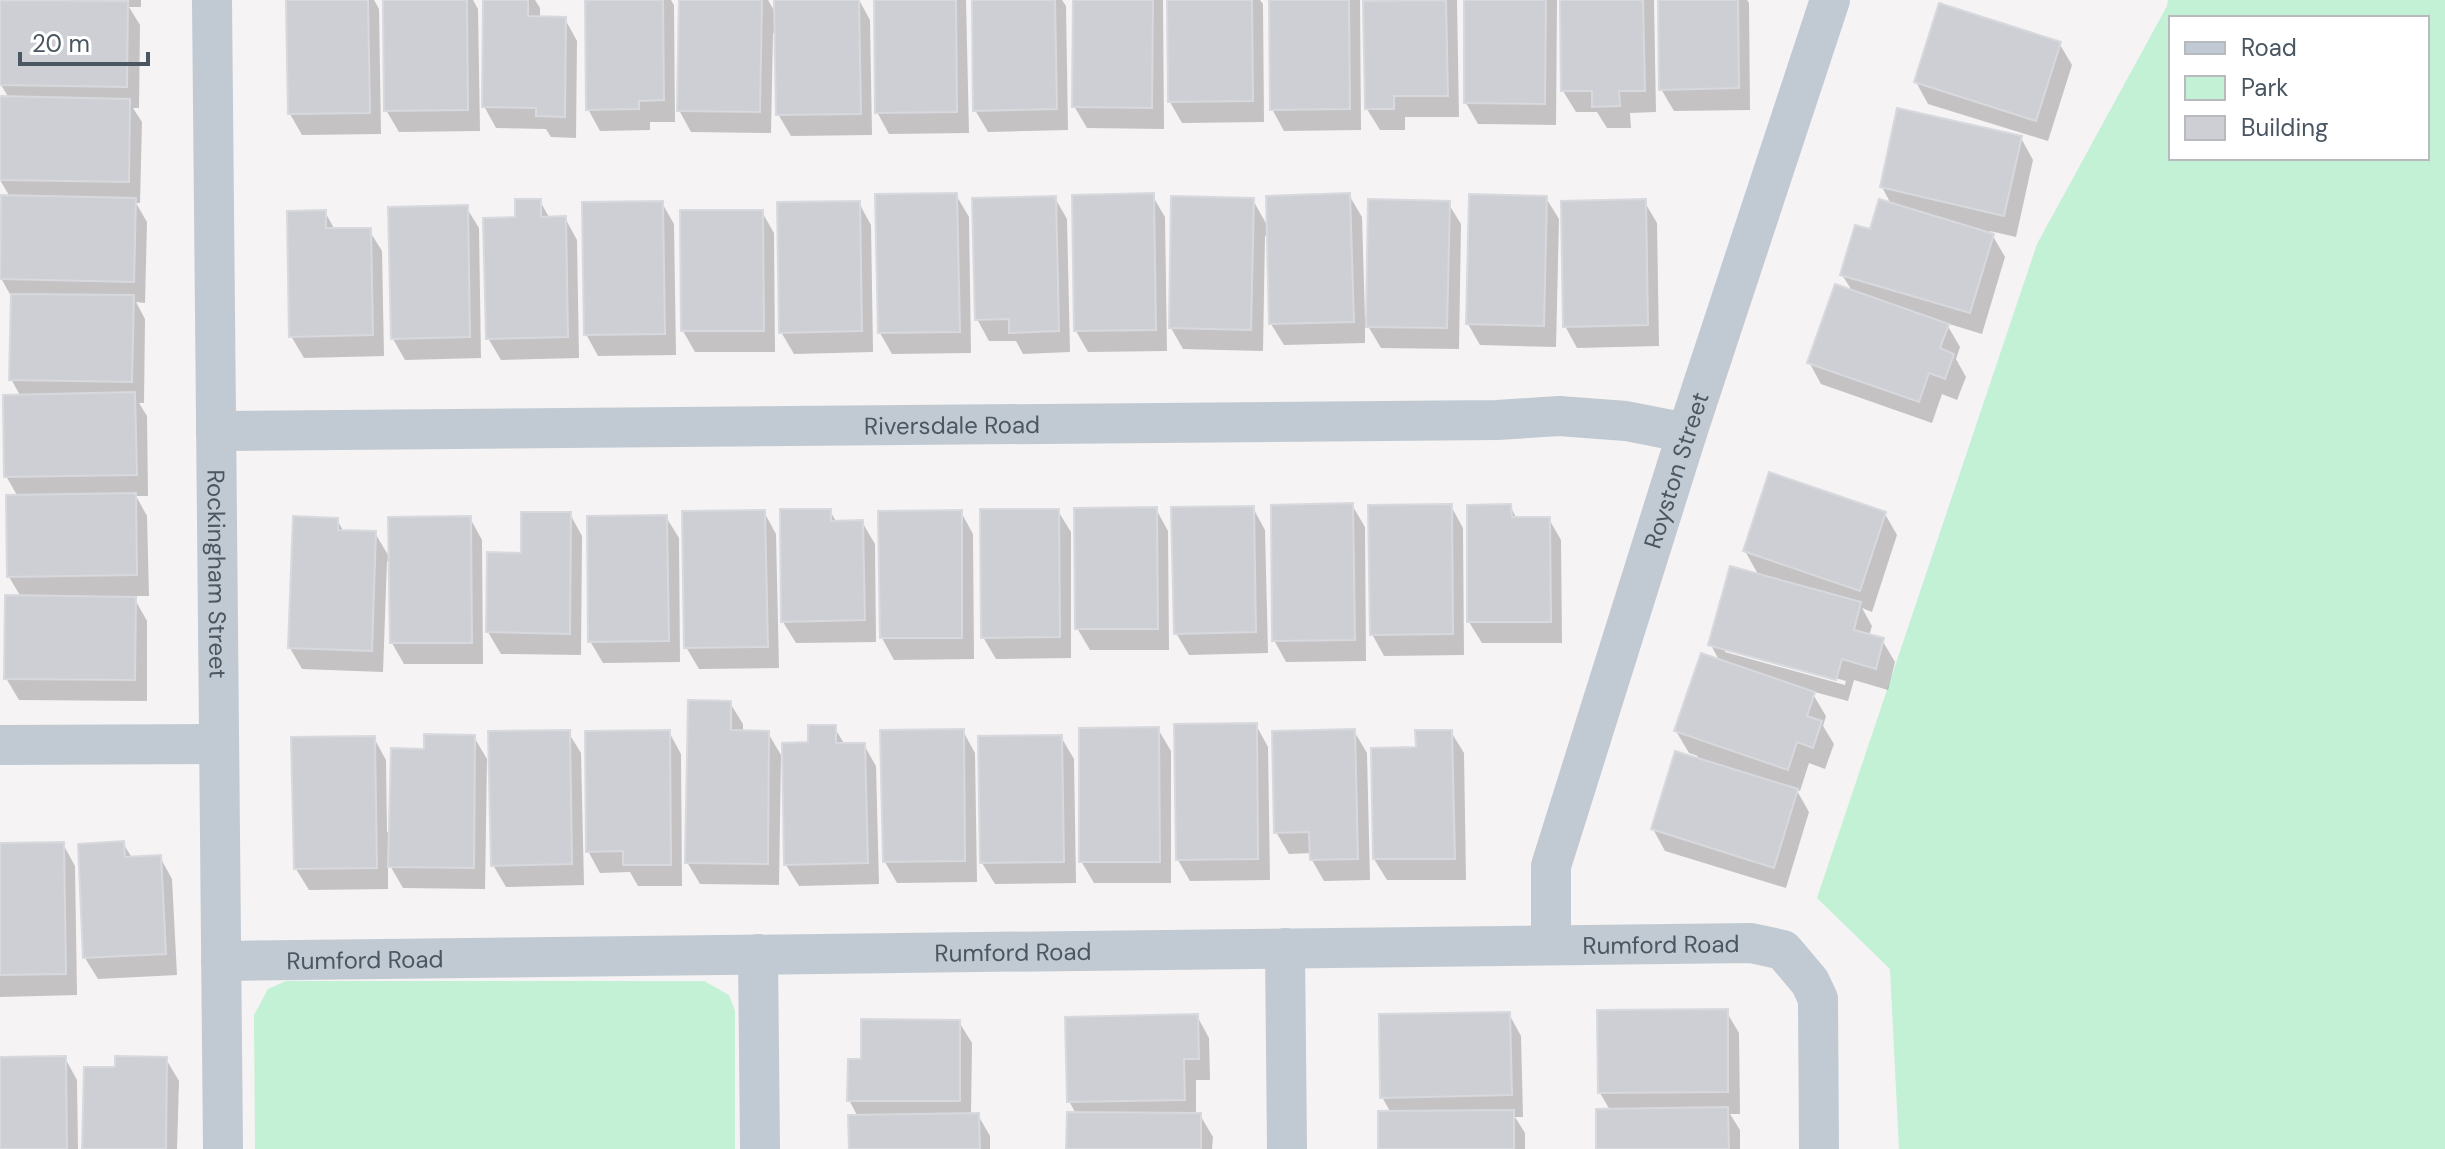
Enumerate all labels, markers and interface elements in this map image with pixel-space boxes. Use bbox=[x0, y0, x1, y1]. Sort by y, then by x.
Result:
scale bar bbox=[20, 16, 148, 66]
legend bbox=[2169, 16, 2429, 160]
text: 20 m bbox=[32, 28, 90, 59]
text: Road bbox=[2241, 32, 2297, 63]
text: Park bbox=[2241, 72, 2288, 103]
text: Building bbox=[2241, 112, 2328, 143]
street label: Royston Street bbox=[1636, 388, 1715, 552]
street label: Riversdale Road bbox=[864, 408, 1040, 441]
street label: Rockingham Street bbox=[201, 469, 234, 679]
street label: Rumford Road bbox=[1582, 928, 1740, 960]
street label: Rumford Road bbox=[934, 935, 1092, 968]
street label: Rumford Road bbox=[286, 943, 444, 976]

